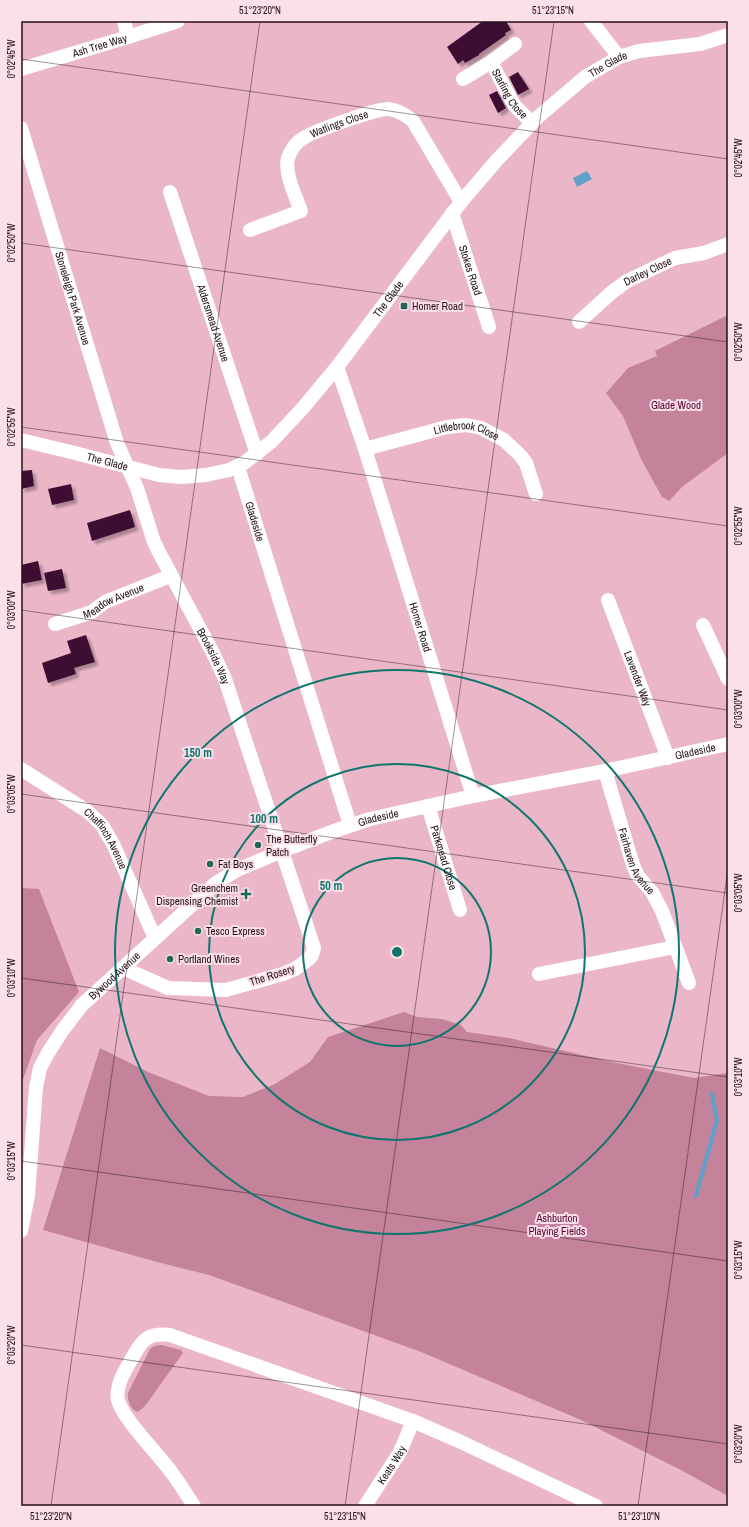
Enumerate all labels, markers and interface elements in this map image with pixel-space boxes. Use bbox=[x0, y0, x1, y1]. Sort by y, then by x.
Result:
text: 51°23'20"N bbox=[239, 4, 281, 17]
text: 51°23'15"N bbox=[532, 4, 574, 17]
street label: Ash Tree Way bbox=[70, 31, 129, 61]
text: 0°02'45"W bbox=[5, 39, 18, 79]
street label: The Glade bbox=[586, 48, 629, 80]
street label: Starling Close bbox=[489, 66, 531, 122]
street label: Watlings Close bbox=[308, 107, 370, 141]
text: 0°02'45"W bbox=[732, 138, 745, 178]
text: 0°02'50"W bbox=[5, 223, 18, 263]
street label: Stokes Road bbox=[456, 243, 485, 297]
street label: Stoneleigh Park Avenue bbox=[52, 250, 94, 347]
street label: Darley Close bbox=[621, 254, 674, 289]
street label: The Glade bbox=[370, 278, 406, 320]
street label: Aldersmead Avenue bbox=[194, 281, 233, 364]
place label: Homer Road bbox=[412, 299, 463, 313]
marker: Homer Road bbox=[399, 301, 409, 311]
text: 0°02'50"W bbox=[732, 322, 745, 362]
park label: Glade Wood bbox=[651, 398, 701, 412]
text: 0°02'55"W bbox=[5, 407, 18, 447]
street label: Littlebrook Close bbox=[432, 418, 502, 443]
street label: The Glade bbox=[85, 449, 130, 474]
street label: Gladeside bbox=[242, 500, 268, 543]
text: 0°02'55"W bbox=[732, 506, 745, 546]
street label: Meadow Avenue bbox=[81, 580, 146, 622]
text: 0°03'00"W bbox=[5, 590, 18, 630]
street label: Homer Road bbox=[406, 600, 435, 653]
street label: Brookside Way bbox=[194, 626, 233, 686]
street label: Lavender Way bbox=[621, 649, 655, 709]
text: 0°03'00"W bbox=[732, 689, 745, 729]
street label: Gladeside bbox=[674, 740, 717, 762]
text: 150 m bbox=[184, 745, 212, 761]
text: 0°03'05"W bbox=[5, 774, 18, 814]
street label: Chaffinch Avenue bbox=[81, 805, 130, 871]
street label: Gladeside bbox=[356, 806, 400, 830]
text: 100 m bbox=[250, 811, 278, 827]
street label: Parkmead Close bbox=[427, 824, 460, 892]
street label: Fairhaven Avenue bbox=[615, 826, 658, 897]
place label: The Butterfly Patch bbox=[266, 832, 318, 859]
marker: The Butterfly Patch bbox=[253, 840, 263, 850]
place label: Fat Boys bbox=[218, 857, 254, 871]
marker: Fat Boys bbox=[205, 859, 215, 869]
text: 0°03'05"W bbox=[732, 873, 745, 913]
text: 50 m bbox=[320, 878, 342, 894]
place label: Greenchem Dispensing Chemist bbox=[156, 881, 238, 908]
marker: Greenchem Dispensing Chemist bbox=[241, 889, 251, 899]
place label: Tesco Express bbox=[206, 924, 265, 938]
marker: Tesco Express bbox=[193, 926, 203, 936]
centre of rings bbox=[390, 945, 404, 959]
street label: Bywood Avenue bbox=[86, 949, 143, 1003]
place label: Portland Wines bbox=[178, 952, 240, 966]
marker: Portland Wines bbox=[165, 954, 175, 964]
text: 0°03'10"W bbox=[5, 958, 18, 998]
street label: The Rosery bbox=[248, 961, 297, 989]
text: 0°03'10"W bbox=[732, 1057, 745, 1097]
text: 0°03'15"W bbox=[5, 1141, 18, 1181]
park label: Ashburton Playing Fields bbox=[528, 1211, 586, 1238]
text: 0°03'15"W bbox=[732, 1240, 745, 1280]
text: 0°03'20"W bbox=[5, 1325, 18, 1365]
text: 0°03'20"W bbox=[732, 1424, 745, 1464]
street label: Keats Way bbox=[374, 1443, 409, 1487]
text: 51°23'20"N bbox=[30, 1510, 72, 1523]
text: 51°23'15"N bbox=[324, 1510, 366, 1523]
text: 51°23'10"N bbox=[618, 1510, 660, 1523]

